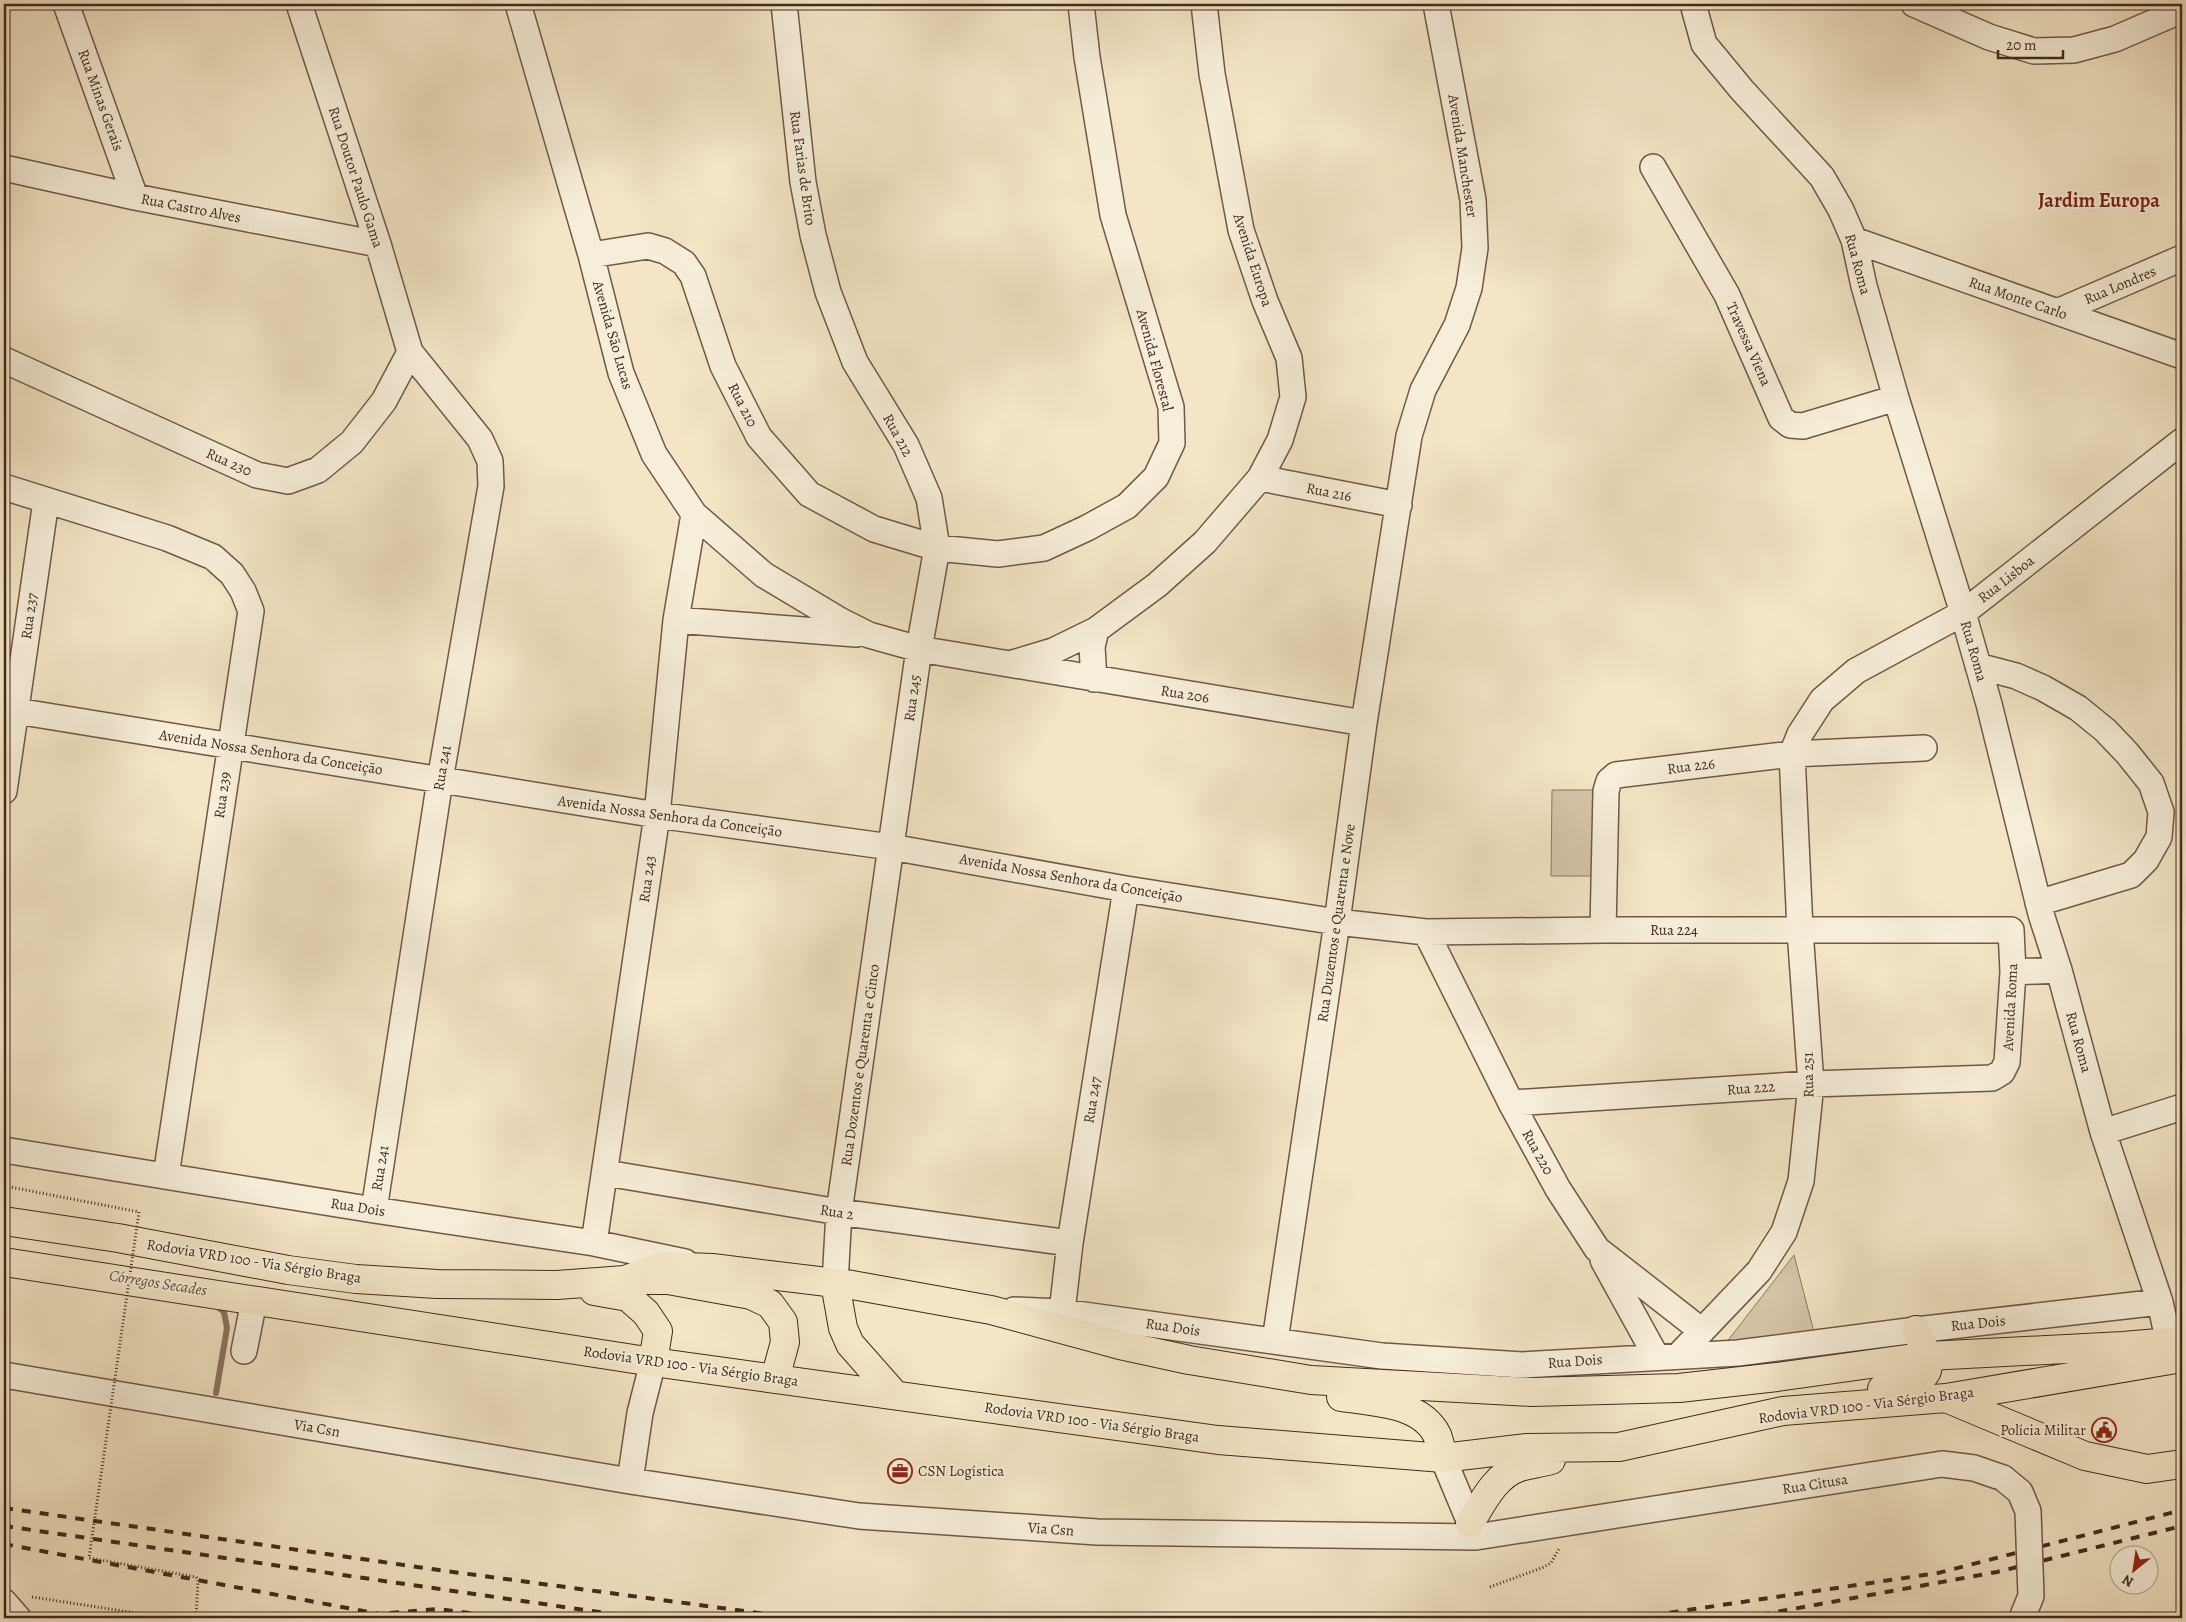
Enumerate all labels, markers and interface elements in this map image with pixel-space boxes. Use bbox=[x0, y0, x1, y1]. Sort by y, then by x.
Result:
scale bar bbox=[1998, 28, 2064, 60]
text: 20 m bbox=[2006, 35, 2037, 55]
street label: Rua Minas Gerais bbox=[73, 46, 129, 154]
street label: Avenida Manchester bbox=[1443, 92, 1483, 219]
street label: Rua Doutor Paulo Gama bbox=[324, 104, 388, 250]
street label: Rua Farias de Brito bbox=[785, 109, 821, 227]
district label: Jardim Europa bbox=[2038, 187, 2160, 214]
street label: Rua Castro Alves bbox=[139, 189, 243, 227]
street label: Avenida Europa bbox=[1228, 210, 1277, 309]
street label: Rua Roma bbox=[1840, 231, 1876, 297]
street label: Rua Londres bbox=[2081, 261, 2159, 309]
street label: Rua Monte Carlo bbox=[1966, 272, 2070, 324]
street label: Avenida São Lucas bbox=[588, 277, 638, 392]
street label: Travessa Viena bbox=[1722, 299, 1776, 389]
street label: Avenida Florestal bbox=[1132, 306, 1178, 414]
street label: Rua 210 bbox=[723, 380, 763, 430]
street label: Rua 212 bbox=[878, 410, 918, 460]
street label: Rua 230 bbox=[203, 443, 255, 481]
street label: Rua 216 bbox=[1305, 478, 1354, 506]
street label: Rua Lisboa bbox=[1974, 551, 2038, 607]
street label: Rua 237 bbox=[16, 591, 42, 640]
street label: Rua Roma bbox=[1956, 618, 1992, 684]
street label: Rua 245 bbox=[899, 673, 925, 723]
street label: Rua 206 bbox=[1159, 680, 1211, 708]
street label: Avenida Nossa Senhora da Conceição bbox=[157, 724, 384, 780]
street label: Rua 241 bbox=[428, 744, 456, 792]
street label: Rua 226 bbox=[1666, 753, 1716, 779]
street label: Rua 239 bbox=[209, 770, 235, 820]
street label: Avenida Nossa Senhora da Conceição bbox=[556, 790, 783, 842]
street label: Rua Duzentos e Quarenta e Nove bbox=[1312, 822, 1360, 1023]
street label: Avenida Nossa Senhora da Conceição bbox=[957, 848, 1184, 907]
street label: Rua 243 bbox=[634, 854, 660, 904]
street label: Rua 224 bbox=[1650, 920, 1698, 940]
street label: Rua Dozentos e Quarenta e Cinco bbox=[836, 963, 884, 1167]
street label: Avenida Roma bbox=[1998, 963, 2022, 1052]
street label: Rua Roma bbox=[2061, 1009, 2097, 1075]
street label: Rua 251 bbox=[1798, 1052, 1818, 1098]
street label: Rua 247 bbox=[1078, 1075, 1106, 1125]
street label: Rua 222 bbox=[1726, 1076, 1776, 1100]
street label: Rua 220 bbox=[1517, 1126, 1559, 1178]
street label: Rua 241 bbox=[367, 1144, 393, 1192]
street label: Rua Dois bbox=[329, 1193, 387, 1221]
street label: Rua 2 bbox=[819, 1199, 855, 1225]
street label: Rodovia VRD 100 - Via Sérgio Braga bbox=[145, 1234, 363, 1288]
water label: Córregos Secades bbox=[107, 1264, 209, 1302]
street label: Rua Dois bbox=[1950, 1310, 2006, 1336]
street label: Rua Dois bbox=[1144, 1313, 1202, 1341]
street label: Rodovia VRD 100 - Via Sérgio Braga bbox=[582, 1341, 800, 1391]
street label: Rua Dois bbox=[1547, 1349, 1603, 1373]
street label: Rodovia VRD 100 - Via Sérgio Braga bbox=[1757, 1382, 1975, 1428]
street label: Rodovia VRD 100 - Via Sérgio Braga bbox=[983, 1397, 1201, 1447]
street label: Via Csn bbox=[291, 1414, 342, 1442]
public building icon: Polícia Militar bbox=[2091, 1417, 2117, 1443]
place label: Polícia Militar bbox=[2000, 1420, 2086, 1440]
office icon: CSN Logística bbox=[887, 1458, 913, 1484]
place label: CSN Logística bbox=[918, 1461, 1004, 1481]
street label: Rua Citusa bbox=[1781, 1469, 1849, 1499]
street label: Via Csn bbox=[1026, 1517, 1075, 1541]
north arrow bbox=[2108, 1544, 2158, 1594]
text: N bbox=[2119, 1570, 2137, 1592]

